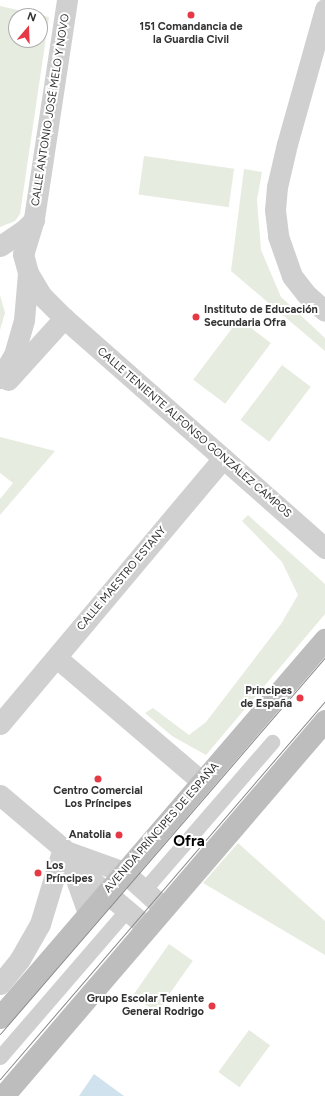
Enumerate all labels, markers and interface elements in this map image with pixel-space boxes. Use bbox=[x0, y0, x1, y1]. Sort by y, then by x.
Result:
north arrow bbox=[8, 8, 48, 48]
marker: 151 Comandancia de la Guardia Civil bbox=[186, 10, 196, 20]
street label: CALLE ANTONIO JOSÉ MELO Y NOVO bbox=[29, 13, 73, 207]
place label: 151 Comandancia de la Guardia Civil bbox=[139, 21, 243, 47]
place label: Instituto de Educación Secundaria Ofra bbox=[204, 304, 318, 330]
marker: Instituto de Educación Secundaria Ofra bbox=[191, 312, 201, 322]
street label: CALLE TENIENTE ALFONSO GONZÁLEZ CAMPOS bbox=[94, 345, 294, 521]
street label: CALLE MAESTRO ESTANY bbox=[75, 524, 169, 634]
place label: Principes de España bbox=[241, 685, 292, 711]
marker: Principes de España bbox=[295, 693, 305, 703]
street label: AVENIDA PRÍNCIPES DE ESPAÑA bbox=[102, 760, 222, 896]
marker: Centro Comercial Los Príncipes bbox=[93, 774, 103, 784]
place label: Centro Comercial Los Príncipes bbox=[53, 785, 143, 811]
place label: Anatolia bbox=[69, 828, 111, 842]
marker: Anatolia bbox=[114, 830, 124, 840]
district label: Ofra bbox=[173, 833, 205, 851]
place label: Los Príncipes bbox=[46, 860, 93, 886]
marker: Los Príncipes bbox=[33, 868, 43, 878]
place label: Grupo Escolar Teniente General Rodrigo bbox=[87, 993, 204, 1019]
marker: Grupo Escolar Teniente General Rodrigo bbox=[207, 1001, 217, 1011]

